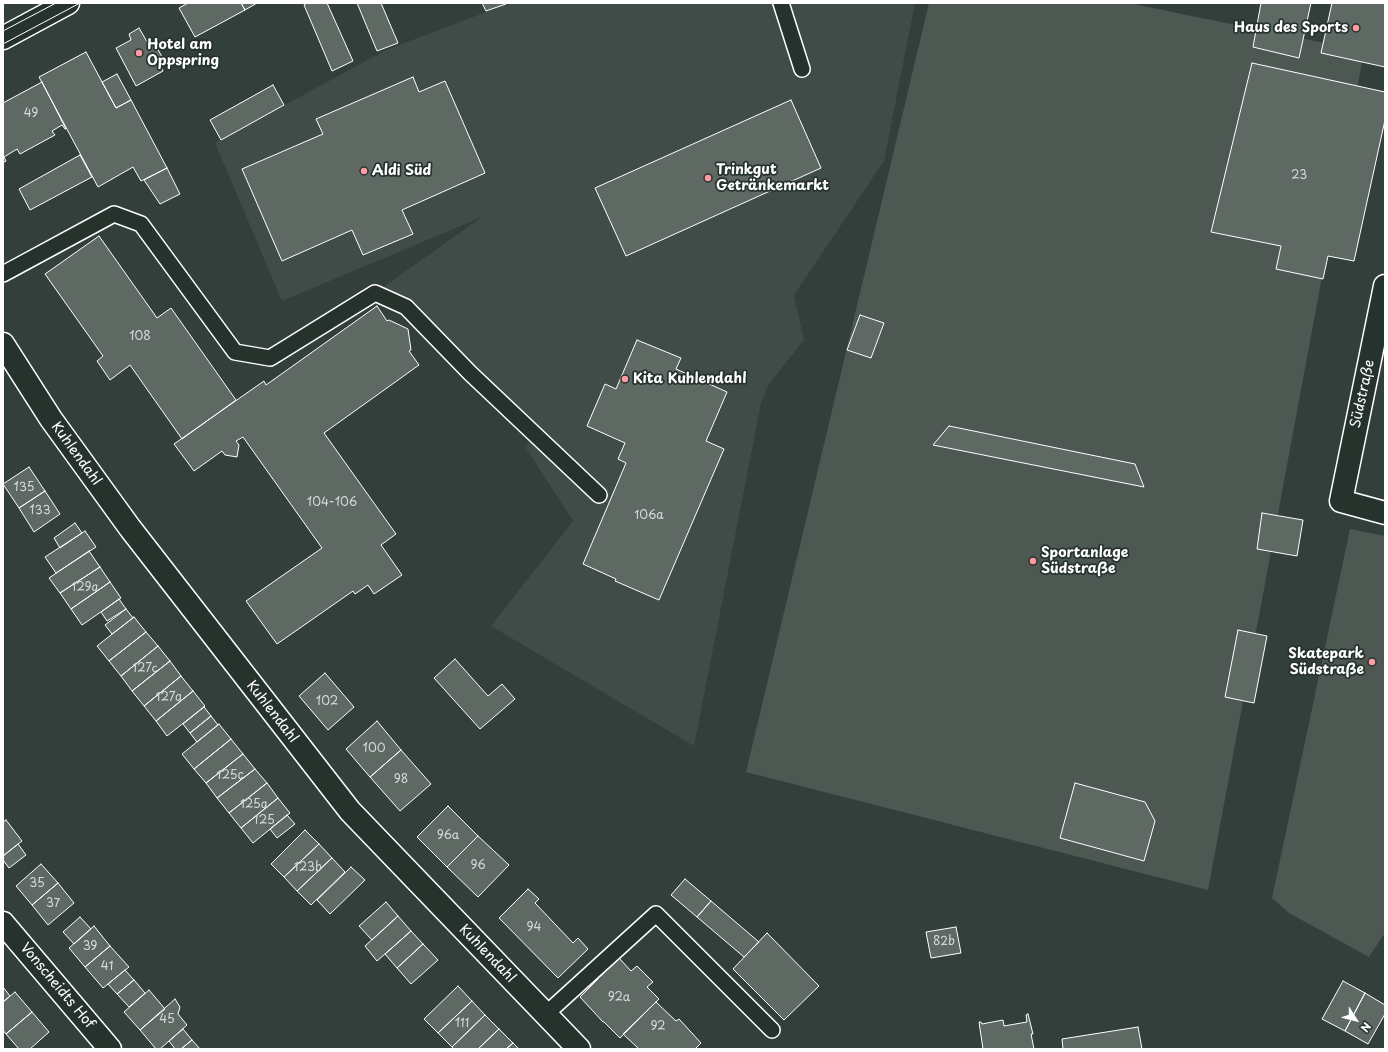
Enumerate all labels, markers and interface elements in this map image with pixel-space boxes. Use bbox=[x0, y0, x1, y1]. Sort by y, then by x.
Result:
place label: Haus des Sports bbox=[1234, 20, 1348, 36]
marker: Haus des Sports bbox=[1351, 23, 1361, 33]
place label: Hotel am Oppspring bbox=[147, 37, 219, 70]
marker: Hotel am Oppspring bbox=[134, 48, 144, 58]
house number: 49 bbox=[24, 107, 38, 121]
place label: Trinkgut Getränkemarkt bbox=[716, 162, 829, 194]
place label: Aldi Süd bbox=[372, 163, 431, 179]
marker: Aldi Süd bbox=[359, 166, 369, 176]
house number: 23 bbox=[1291, 169, 1307, 183]
marker: Trinkgut Getränkemarkt bbox=[703, 173, 713, 183]
house number: 108 bbox=[129, 330, 151, 344]
street label: Südstraße bbox=[1348, 358, 1378, 430]
place label: Kita Kuhlendahl bbox=[633, 371, 746, 387]
marker: Kita Kuhlendahl bbox=[620, 374, 630, 384]
street label: Kuhlendahl bbox=[47, 419, 105, 489]
house number: 135 bbox=[14, 481, 34, 495]
house number: 104-106 bbox=[307, 496, 357, 510]
house number: 133 bbox=[29, 504, 51, 518]
house number: 106a bbox=[634, 509, 664, 523]
place label: Sportanlage Südstraße bbox=[1041, 545, 1128, 578]
marker: Sportanlage Südstraße bbox=[1028, 556, 1038, 566]
house number: 129a bbox=[71, 581, 99, 595]
place label: Skatepark Südstraße bbox=[1288, 646, 1364, 678]
marker: Skatepark Südstraße bbox=[1367, 657, 1377, 667]
house number: 127c bbox=[132, 662, 158, 676]
street label: Kuhlendahl bbox=[243, 678, 301, 746]
house number: 127a bbox=[156, 691, 182, 705]
house number: 102 bbox=[316, 695, 338, 709]
house number: 100 bbox=[363, 742, 385, 756]
house number: 125c bbox=[216, 769, 244, 783]
house number: 98 bbox=[394, 773, 408, 787]
house number: 125a bbox=[240, 798, 268, 812]
house number: 125 bbox=[253, 814, 275, 828]
house number: 96a bbox=[437, 829, 459, 843]
house number: 96 bbox=[470, 859, 486, 873]
house number: 123b bbox=[294, 861, 322, 875]
house number: 35 bbox=[29, 877, 45, 891]
house number: 37 bbox=[46, 897, 60, 911]
house number: 94 bbox=[527, 921, 541, 935]
street label: Kuhlendahl bbox=[455, 922, 519, 986]
house number: 82b bbox=[933, 935, 955, 949]
street label: Vonscheidts Hof bbox=[16, 940, 98, 1032]
house number: 39 bbox=[83, 940, 97, 954]
house number: 41 bbox=[101, 960, 113, 974]
house number: 92a bbox=[608, 991, 630, 1005]
north arrow bbox=[1336, 1000, 1376, 1040]
house number: 45 bbox=[159, 1013, 175, 1027]
house number: 111 bbox=[455, 1017, 469, 1031]
text: N bbox=[1357, 1019, 1376, 1036]
house number: 92 bbox=[650, 1020, 666, 1034]

